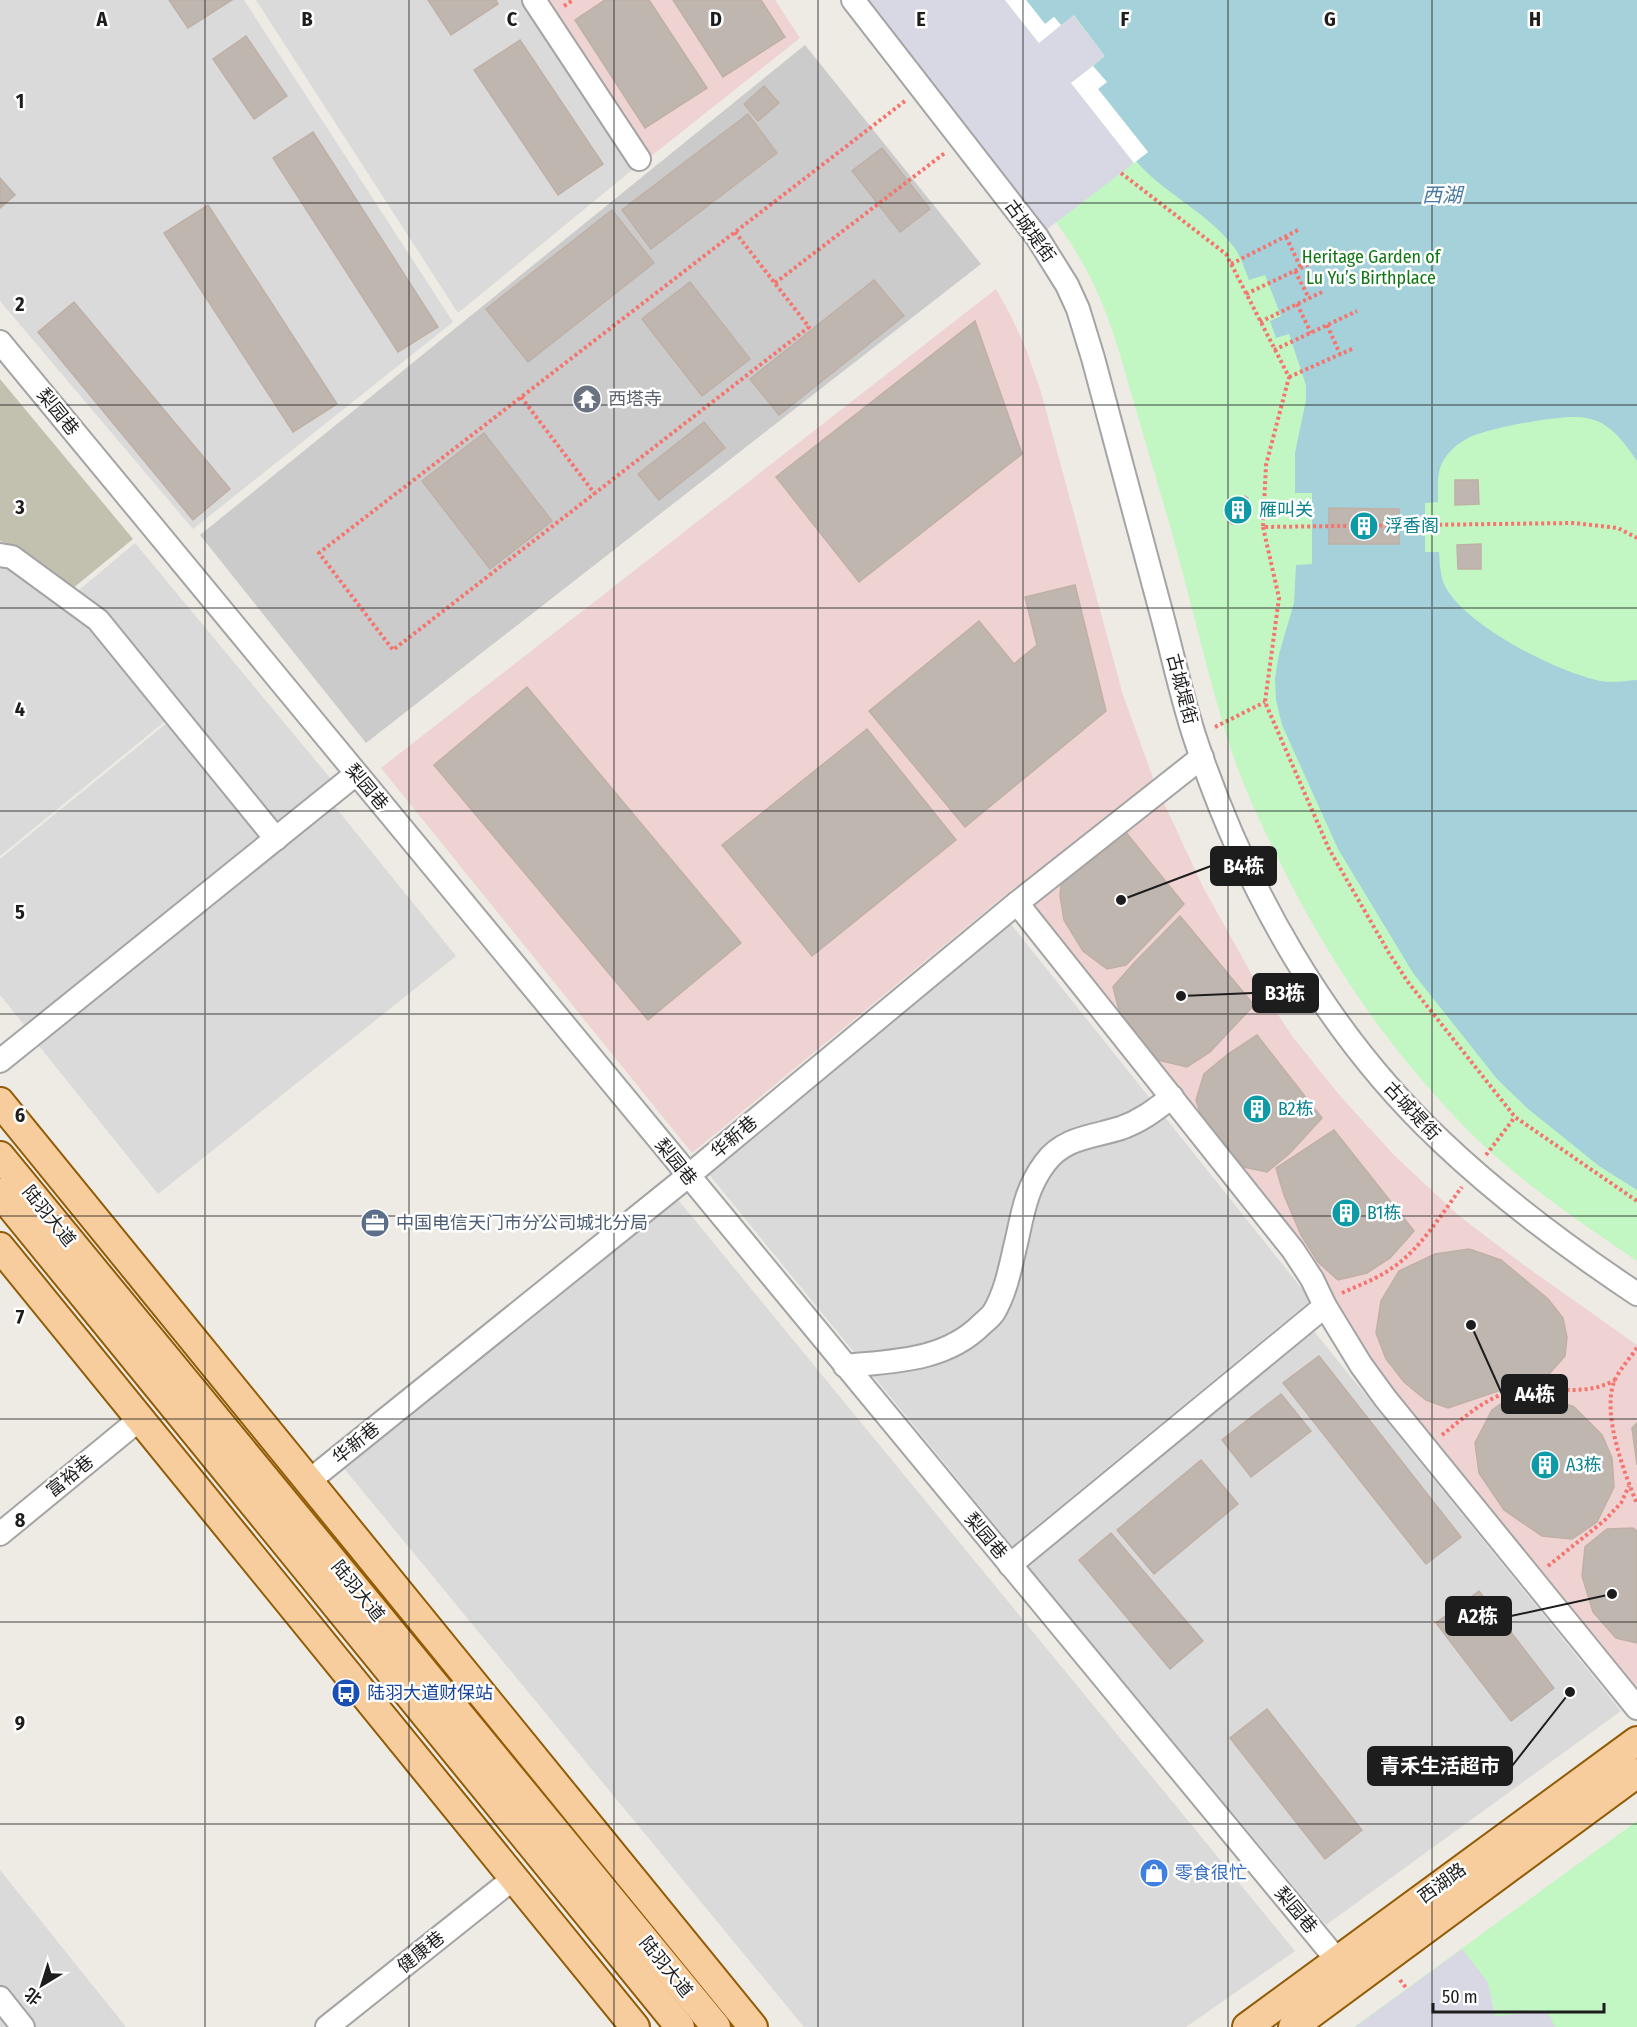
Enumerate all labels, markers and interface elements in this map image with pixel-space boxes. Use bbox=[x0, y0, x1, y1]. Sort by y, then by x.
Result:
text: A bbox=[96, 7, 109, 31]
text: B bbox=[301, 7, 313, 31]
text: C bbox=[507, 7, 518, 31]
text: D bbox=[710, 7, 722, 31]
text: E bbox=[916, 7, 926, 31]
text: F bbox=[1121, 7, 1130, 31]
text: G bbox=[1324, 7, 1336, 31]
text: H bbox=[1529, 7, 1541, 31]
text: 1 bbox=[16, 89, 24, 113]
water label: 西湖 bbox=[1422, 183, 1465, 207]
street label: 古城堤街 bbox=[1000, 195, 1060, 267]
park label: Heritage Garden of Lu Yu’s Birthplace bbox=[1302, 246, 1442, 289]
text: 2 bbox=[14, 292, 25, 316]
temple icon: 西塔寺 bbox=[571, 383, 603, 415]
street label: 梨园巷 bbox=[32, 384, 84, 440]
place label: 西塔寺 bbox=[608, 388, 662, 410]
building icon: 雁叫关 bbox=[1222, 494, 1254, 526]
text: 3 bbox=[14, 495, 25, 519]
place label: 雁叫关 bbox=[1259, 499, 1313, 521]
building icon: 浮香阁 bbox=[1348, 510, 1380, 542]
place label: 浮香阁 bbox=[1385, 515, 1439, 537]
street label: 古城堤街 bbox=[1162, 651, 1202, 727]
text: 4 bbox=[15, 697, 25, 721]
street label: 梨园巷 bbox=[341, 759, 393, 815]
callout: B4栋 bbox=[1211, 847, 1276, 885]
text: B4栋 bbox=[1223, 854, 1265, 878]
text: 5 bbox=[15, 900, 25, 924]
callout: B3栋 bbox=[1253, 974, 1318, 1012]
text: B3栋 bbox=[1265, 981, 1305, 1005]
street label: 古城堤街 bbox=[1379, 1077, 1445, 1145]
building icon: B2栋 bbox=[1241, 1093, 1273, 1125]
place label: B2栋 bbox=[1278, 1098, 1314, 1120]
text: 6 bbox=[15, 1103, 25, 1127]
street label: 华新巷 bbox=[706, 1111, 762, 1163]
street label: 梨园巷 bbox=[650, 1134, 702, 1190]
street label: 陆羽大道 bbox=[18, 1181, 80, 1251]
building icon: B1栋 bbox=[1330, 1197, 1362, 1229]
place label: B1栋 bbox=[1367, 1202, 1401, 1224]
office icon: 中国电信天门市分公司城北分局 bbox=[359, 1207, 391, 1239]
place label: 中国电信天门市分公司城北分局 bbox=[396, 1212, 648, 1234]
text: 7 bbox=[16, 1305, 25, 1329]
callout: A4栋 bbox=[1502, 1375, 1567, 1413]
text: A4栋 bbox=[1514, 1382, 1555, 1406]
street label: 华新巷 bbox=[328, 1417, 384, 1469]
building icon: A3栋 bbox=[1529, 1449, 1561, 1481]
street label: 富裕巷 bbox=[42, 1450, 98, 1502]
place label: A3栋 bbox=[1566, 1454, 1602, 1476]
text: 8 bbox=[15, 1508, 26, 1532]
street label: 梨园巷 bbox=[960, 1508, 1012, 1564]
street label: 陆羽大道 bbox=[327, 1556, 389, 1626]
callout: A2栋 bbox=[1446, 1597, 1511, 1635]
text: A2栋 bbox=[1457, 1604, 1498, 1628]
bus stop icon: 陆羽大道财保站 bbox=[330, 1677, 362, 1709]
place label: 陆羽大道财保站 bbox=[367, 1682, 493, 1704]
text: 9 bbox=[15, 1711, 25, 1735]
callout: 青禾生活超市 bbox=[1368, 1747, 1512, 1785]
text: 青禾生活超市 bbox=[1380, 1754, 1500, 1778]
shop icon: 零食很忙 bbox=[1138, 1857, 1170, 1889]
street label: 西湖路 bbox=[1414, 1858, 1470, 1908]
place label: 零食很忙 bbox=[1175, 1862, 1247, 1884]
street label: 梨园巷 bbox=[1270, 1882, 1322, 1938]
street label: 健康巷 bbox=[393, 1926, 449, 1978]
street label: 陆羽大道 bbox=[635, 1932, 697, 2002]
north arrow bbox=[12, 1955, 72, 2015]
scale bar bbox=[1433, 1976, 1604, 2014]
text: 北 bbox=[21, 1984, 45, 2009]
text: 50 m bbox=[1442, 1986, 1478, 2008]

